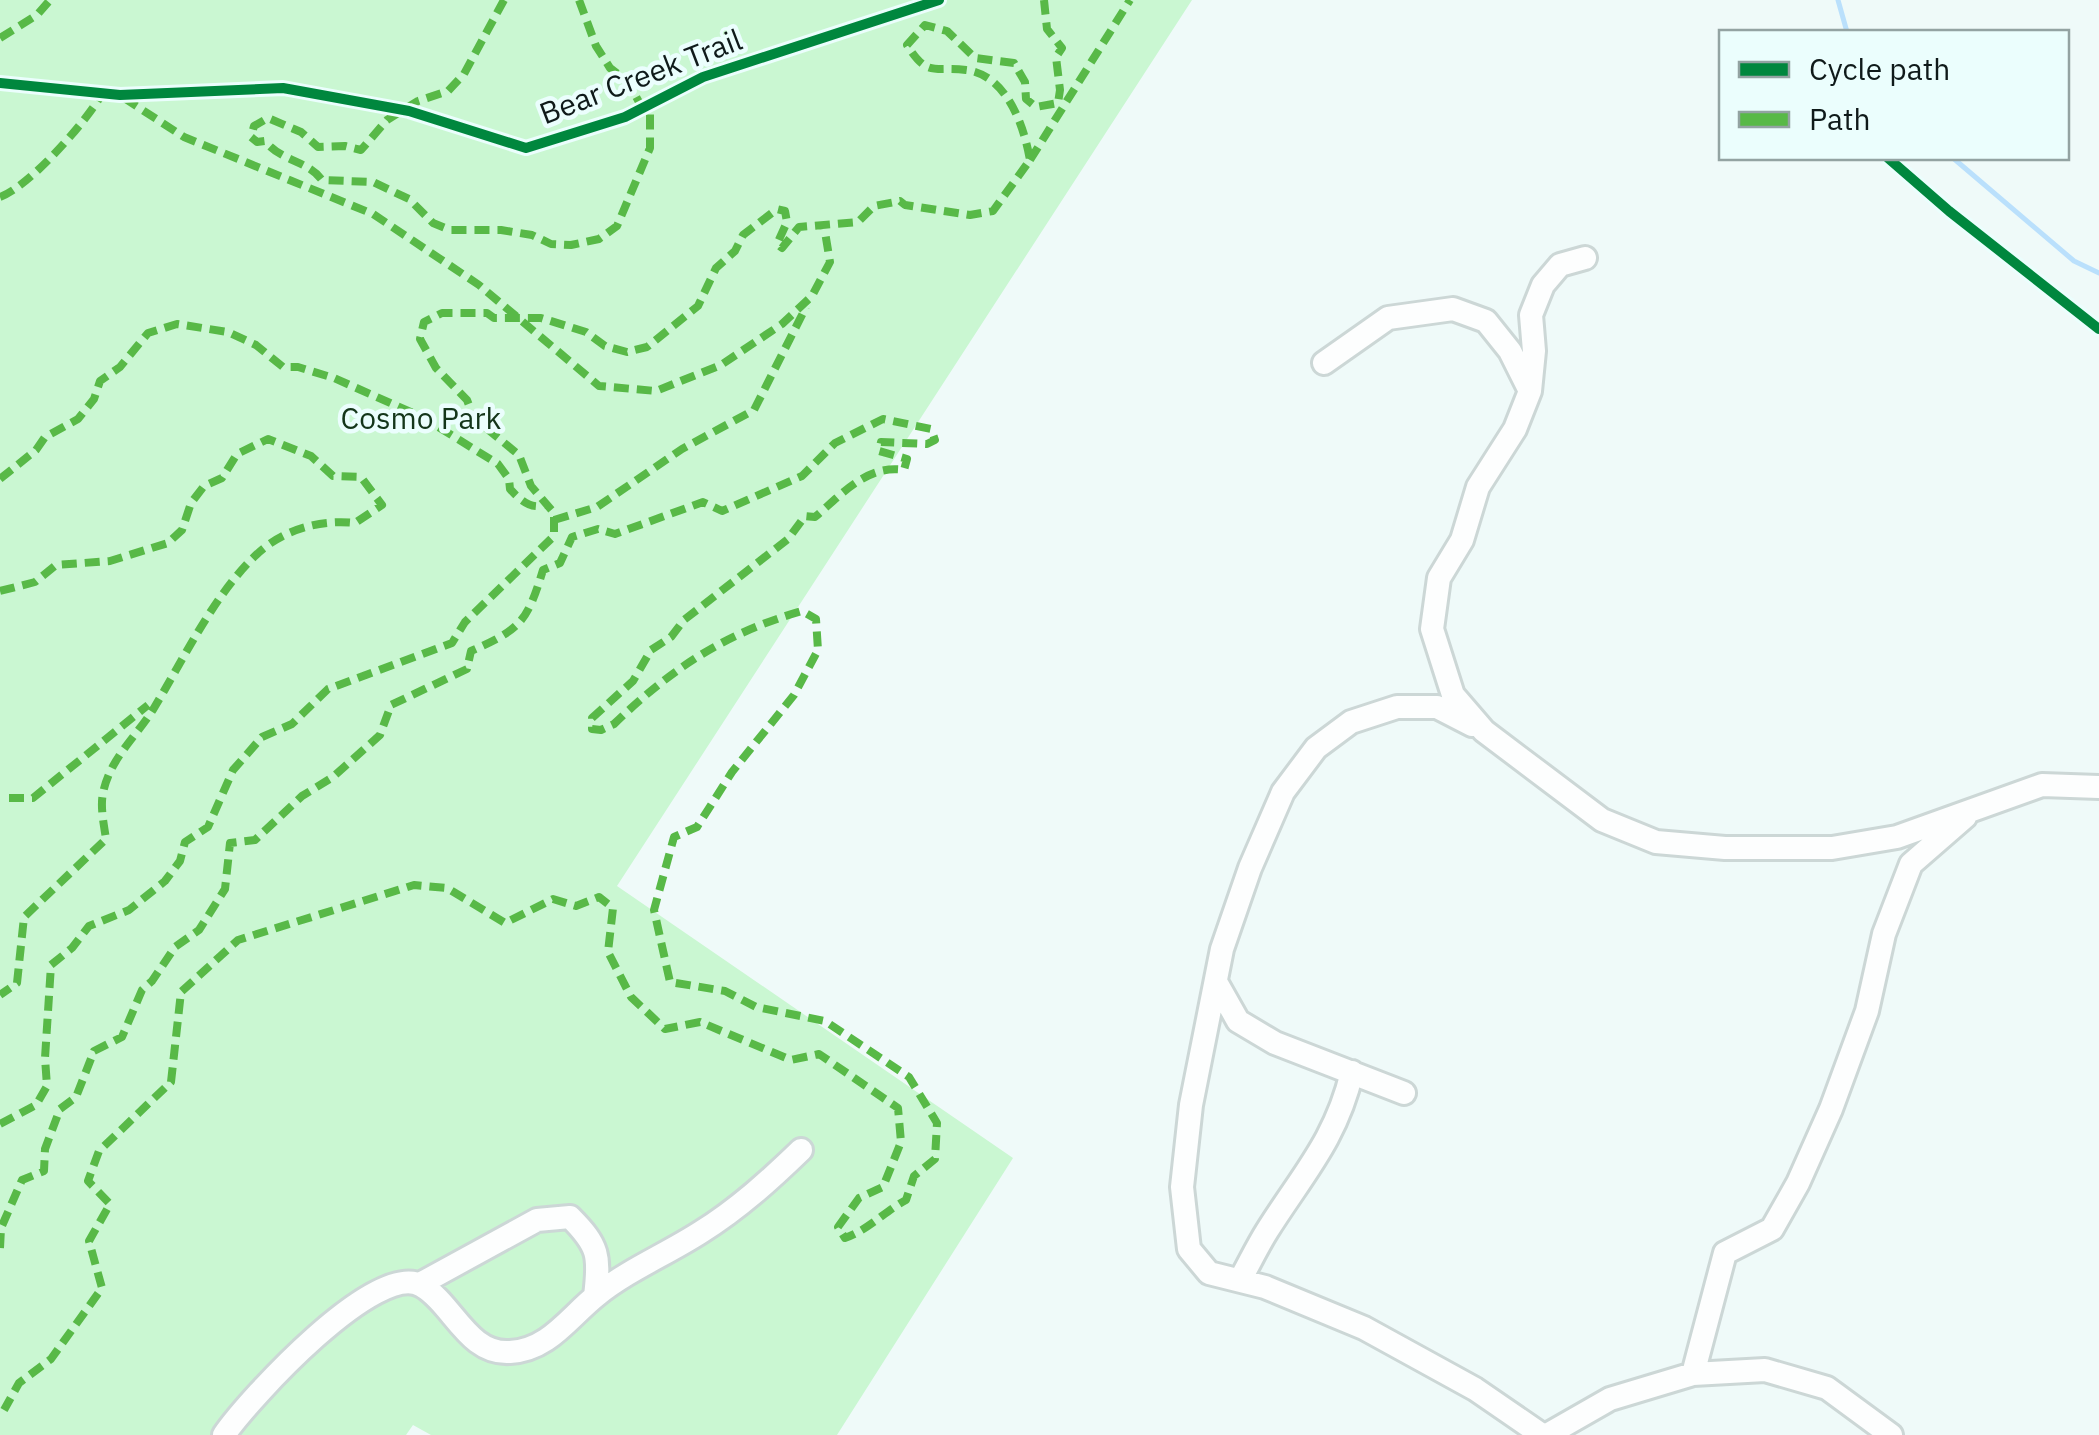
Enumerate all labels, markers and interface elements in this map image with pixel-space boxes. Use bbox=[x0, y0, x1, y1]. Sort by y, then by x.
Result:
street label: Bear Creek Trail bbox=[534, 19, 747, 132]
legend bbox=[1719, 30, 2069, 160]
text: Cycle path bbox=[1809, 49, 1950, 88]
text: Path bbox=[1809, 99, 1870, 138]
park label: Cosmo Park bbox=[341, 398, 502, 437]

